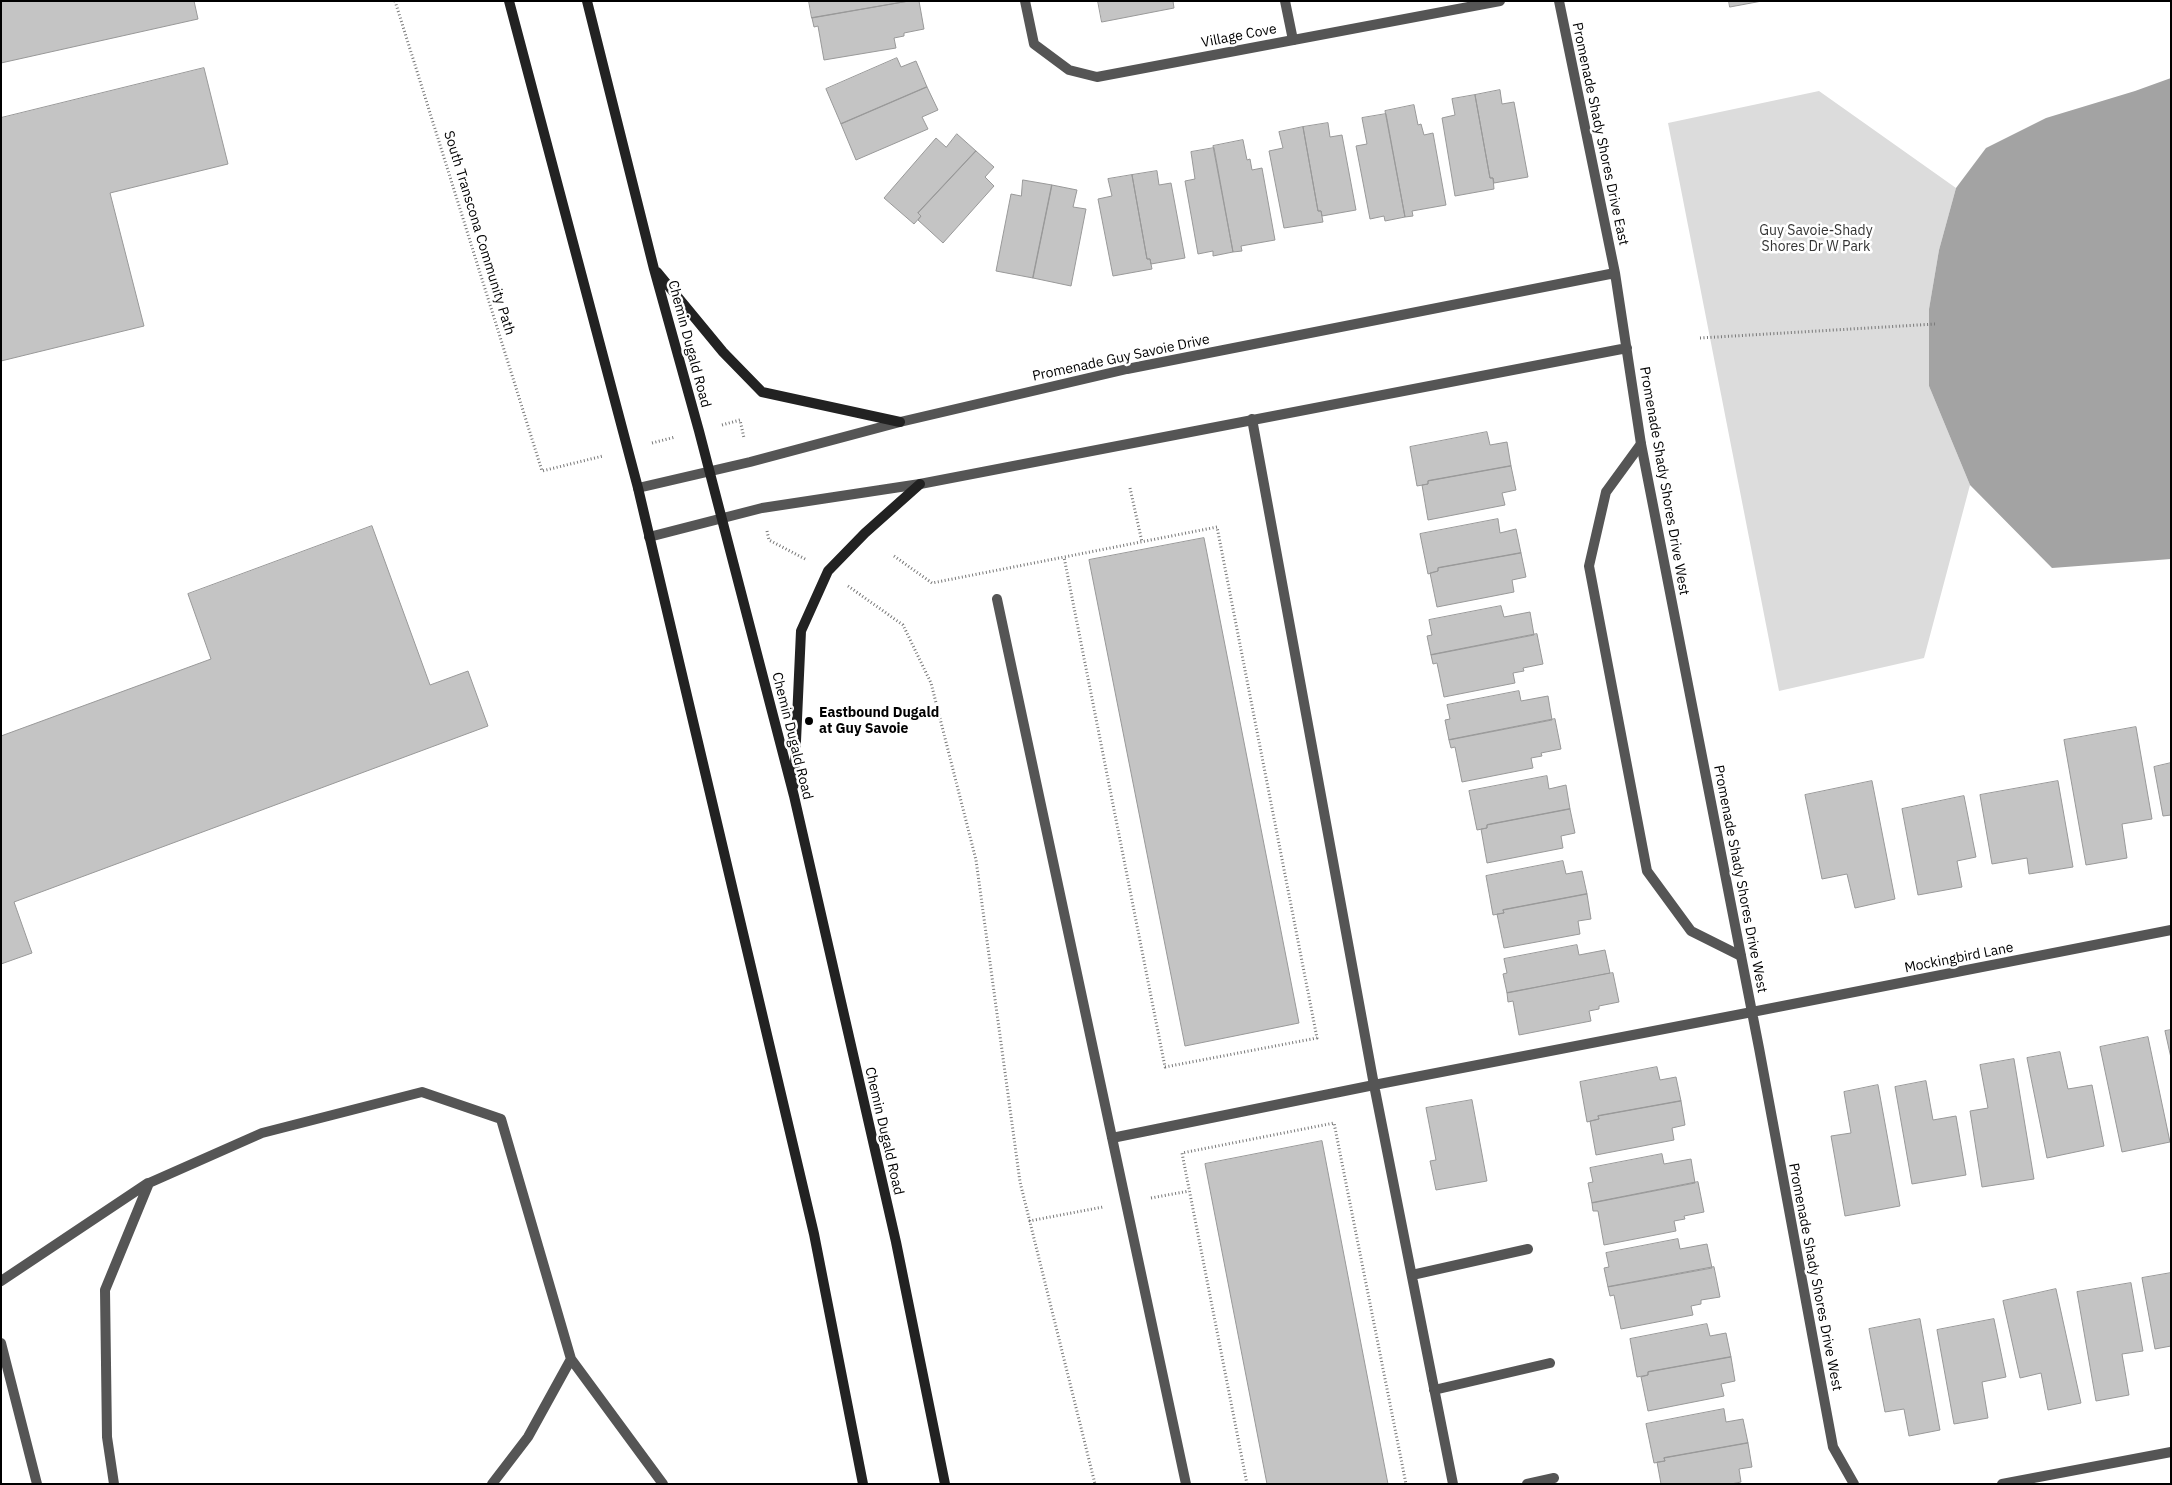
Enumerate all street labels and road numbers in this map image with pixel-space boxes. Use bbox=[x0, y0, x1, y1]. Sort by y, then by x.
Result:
street label: Village Cove bbox=[1200, 20, 1278, 52]
street label: Promenade Shady Shores Drive East bbox=[1568, 21, 1632, 247]
street label: South Transcona Community Path bbox=[440, 129, 518, 337]
street label: Chemin Dugald Road bbox=[664, 279, 714, 409]
street label: Promenade Guy Savoie Drive bbox=[1031, 331, 1211, 385]
street label: Promenade Shady Shores Drive West bbox=[1636, 365, 1692, 597]
street label: Chemin Dugald Road bbox=[768, 670, 816, 802]
street label: Promenade Shady Shores Drive West bbox=[1710, 764, 1770, 994]
street label: Mockingbird Lane bbox=[1903, 939, 2015, 977]
street label: Chemin Dugald Road bbox=[861, 1065, 907, 1197]
street label: Promenade Shady Shores Drive West bbox=[1785, 1162, 1845, 1392]

